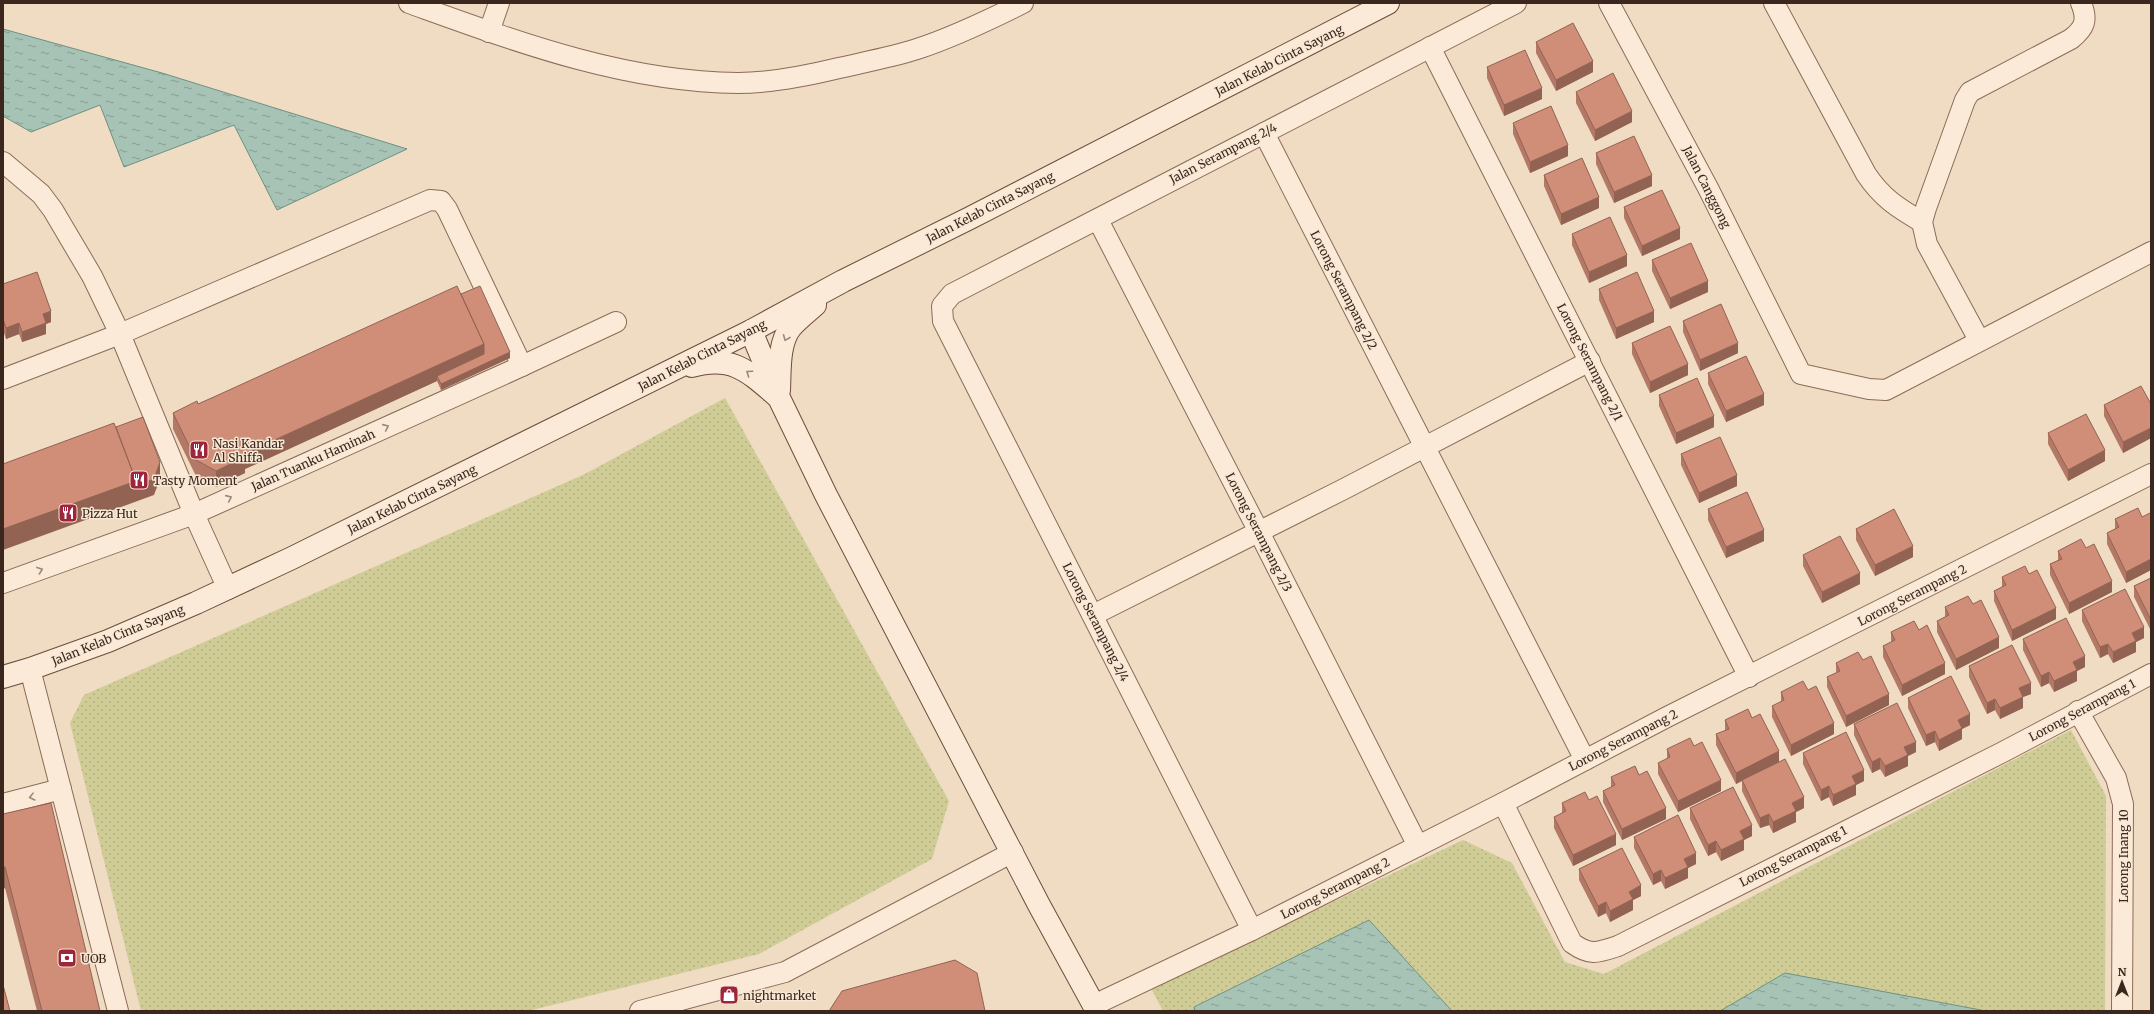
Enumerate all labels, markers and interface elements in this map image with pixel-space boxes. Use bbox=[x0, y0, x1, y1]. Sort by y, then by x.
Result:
street label: Jalan Kelab Cinta Sayang bbox=[1212, 21, 1346, 99]
street label: Jalan Serampang 2/4 bbox=[1166, 119, 1280, 187]
street label: Jalan Canggong bbox=[1679, 142, 1734, 231]
street label: Jalan Kelab Cinta Sayang bbox=[923, 168, 1057, 246]
street label: Lorong Serampang 2/2 bbox=[1307, 228, 1381, 352]
street label: Lorong Serampang 2/1 bbox=[1554, 301, 1626, 424]
street label: Jalan Kelab Cinta Sayang bbox=[635, 316, 769, 394]
one-way arrow bbox=[783, 334, 791, 341]
one-way arrow bbox=[746, 370, 753, 378]
one-way arrow bbox=[383, 424, 390, 432]
street label: Jalan Tuanku Haminah bbox=[248, 426, 377, 494]
place label: Nasi Kandar Al Shiffa bbox=[212, 436, 284, 465]
restaurant icon: Nasi Kandar Al Shiffa bbox=[188, 439, 210, 461]
street label: Jalan Kelab Cinta Sayang bbox=[344, 461, 480, 537]
restaurant icon: Tasty Moment bbox=[128, 469, 150, 491]
street label: Lorong Serampang 2/3 bbox=[1222, 470, 1296, 594]
place label: Tasty Moment bbox=[153, 473, 238, 488]
one-way arrow bbox=[225, 495, 233, 503]
restaurant icon: Pizza Hut bbox=[57, 502, 79, 524]
place label: Pizza Hut bbox=[82, 506, 138, 521]
street label: Lorong Serampang 2/4 bbox=[1060, 560, 1133, 684]
street label: Lorong Serampang 2 bbox=[1855, 561, 1969, 629]
one-way arrow bbox=[36, 567, 43, 575]
street label: Jalan Kelab Cinta Sayang bbox=[49, 601, 187, 669]
street label: Lorong Serampang 1 bbox=[2026, 675, 2138, 744]
street label: Lorong Serampang 2 bbox=[1566, 706, 1680, 774]
one-way arrow bbox=[29, 792, 35, 800]
street label: Lorong Inang 10 bbox=[2116, 809, 2131, 903]
street label: Lorong Serampang 1 bbox=[1737, 822, 1850, 890]
street label: Lorong Serampang 2 bbox=[1278, 854, 1392, 922]
bank icon: UOB bbox=[56, 947, 78, 969]
place label: UOB bbox=[81, 951, 106, 966]
north arrow bbox=[2102, 962, 2142, 1002]
text: N bbox=[2118, 965, 2127, 979]
shop icon: nightmarket bbox=[718, 984, 740, 1006]
place label: nightmarket bbox=[743, 988, 816, 1003]

